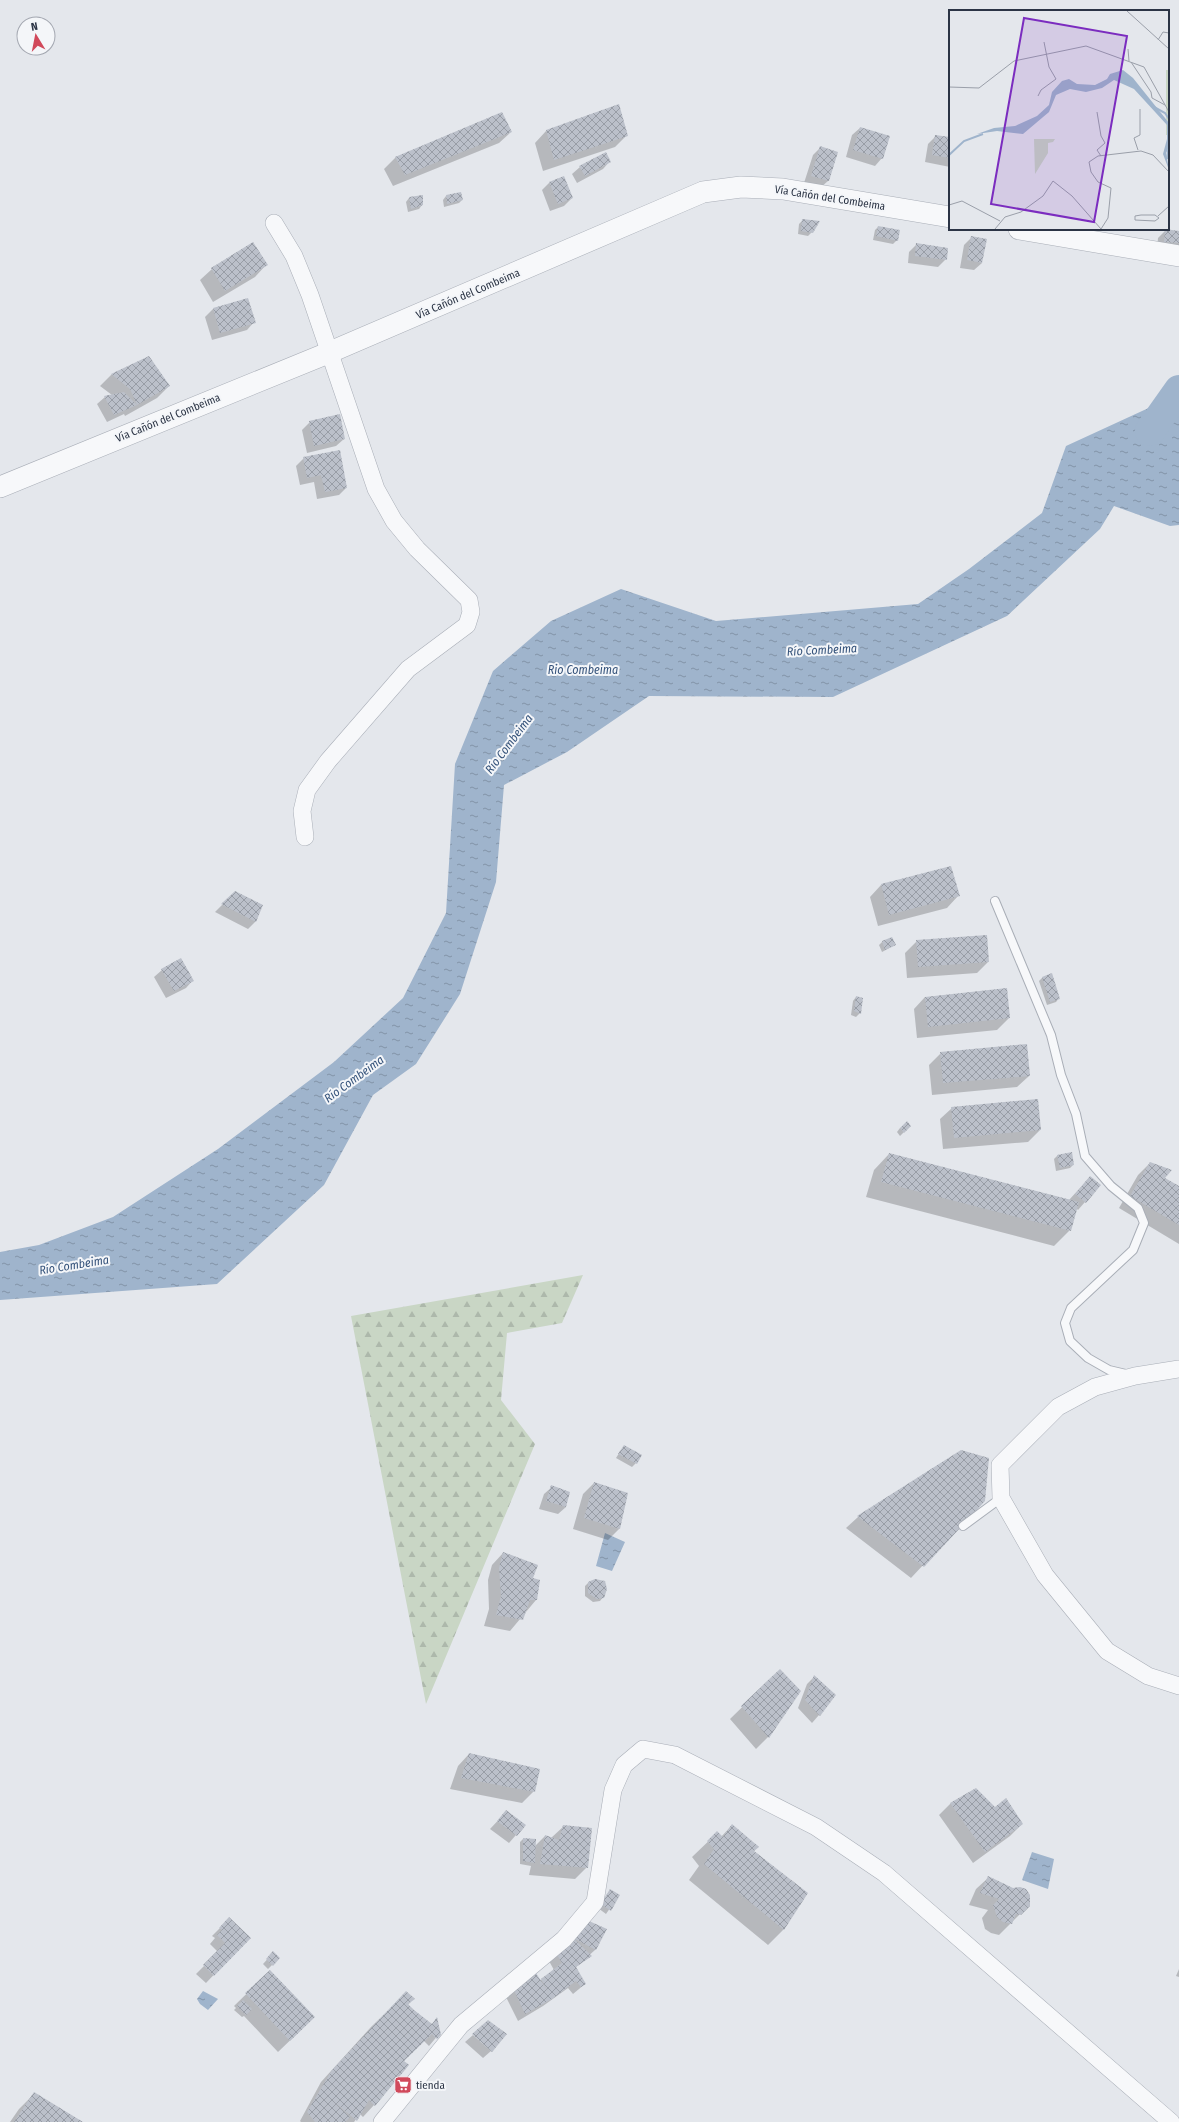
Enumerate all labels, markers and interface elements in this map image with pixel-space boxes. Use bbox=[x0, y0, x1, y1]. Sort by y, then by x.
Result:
inset map bbox=[949, 10, 1169, 230]
north arrow bbox=[16, 16, 56, 56]
text: N bbox=[30, 20, 39, 34]
street label: Vía Cañón del Combeima bbox=[774, 183, 886, 213]
street label: Vía Cañón del Combeima bbox=[414, 266, 522, 322]
street label: Vía Cañón del Combeima bbox=[114, 391, 222, 445]
water label: Río Combeima bbox=[787, 641, 857, 659]
water label: Rio Combeima bbox=[548, 663, 618, 677]
water label: Río Combeima bbox=[482, 712, 536, 776]
water label: Río Combeima bbox=[321, 1053, 387, 1105]
water label: Río Combeima bbox=[38, 1253, 110, 1277]
supermarket icon: tienda bbox=[393, 2075, 413, 2095]
place label: tienda bbox=[416, 2079, 445, 2092]

